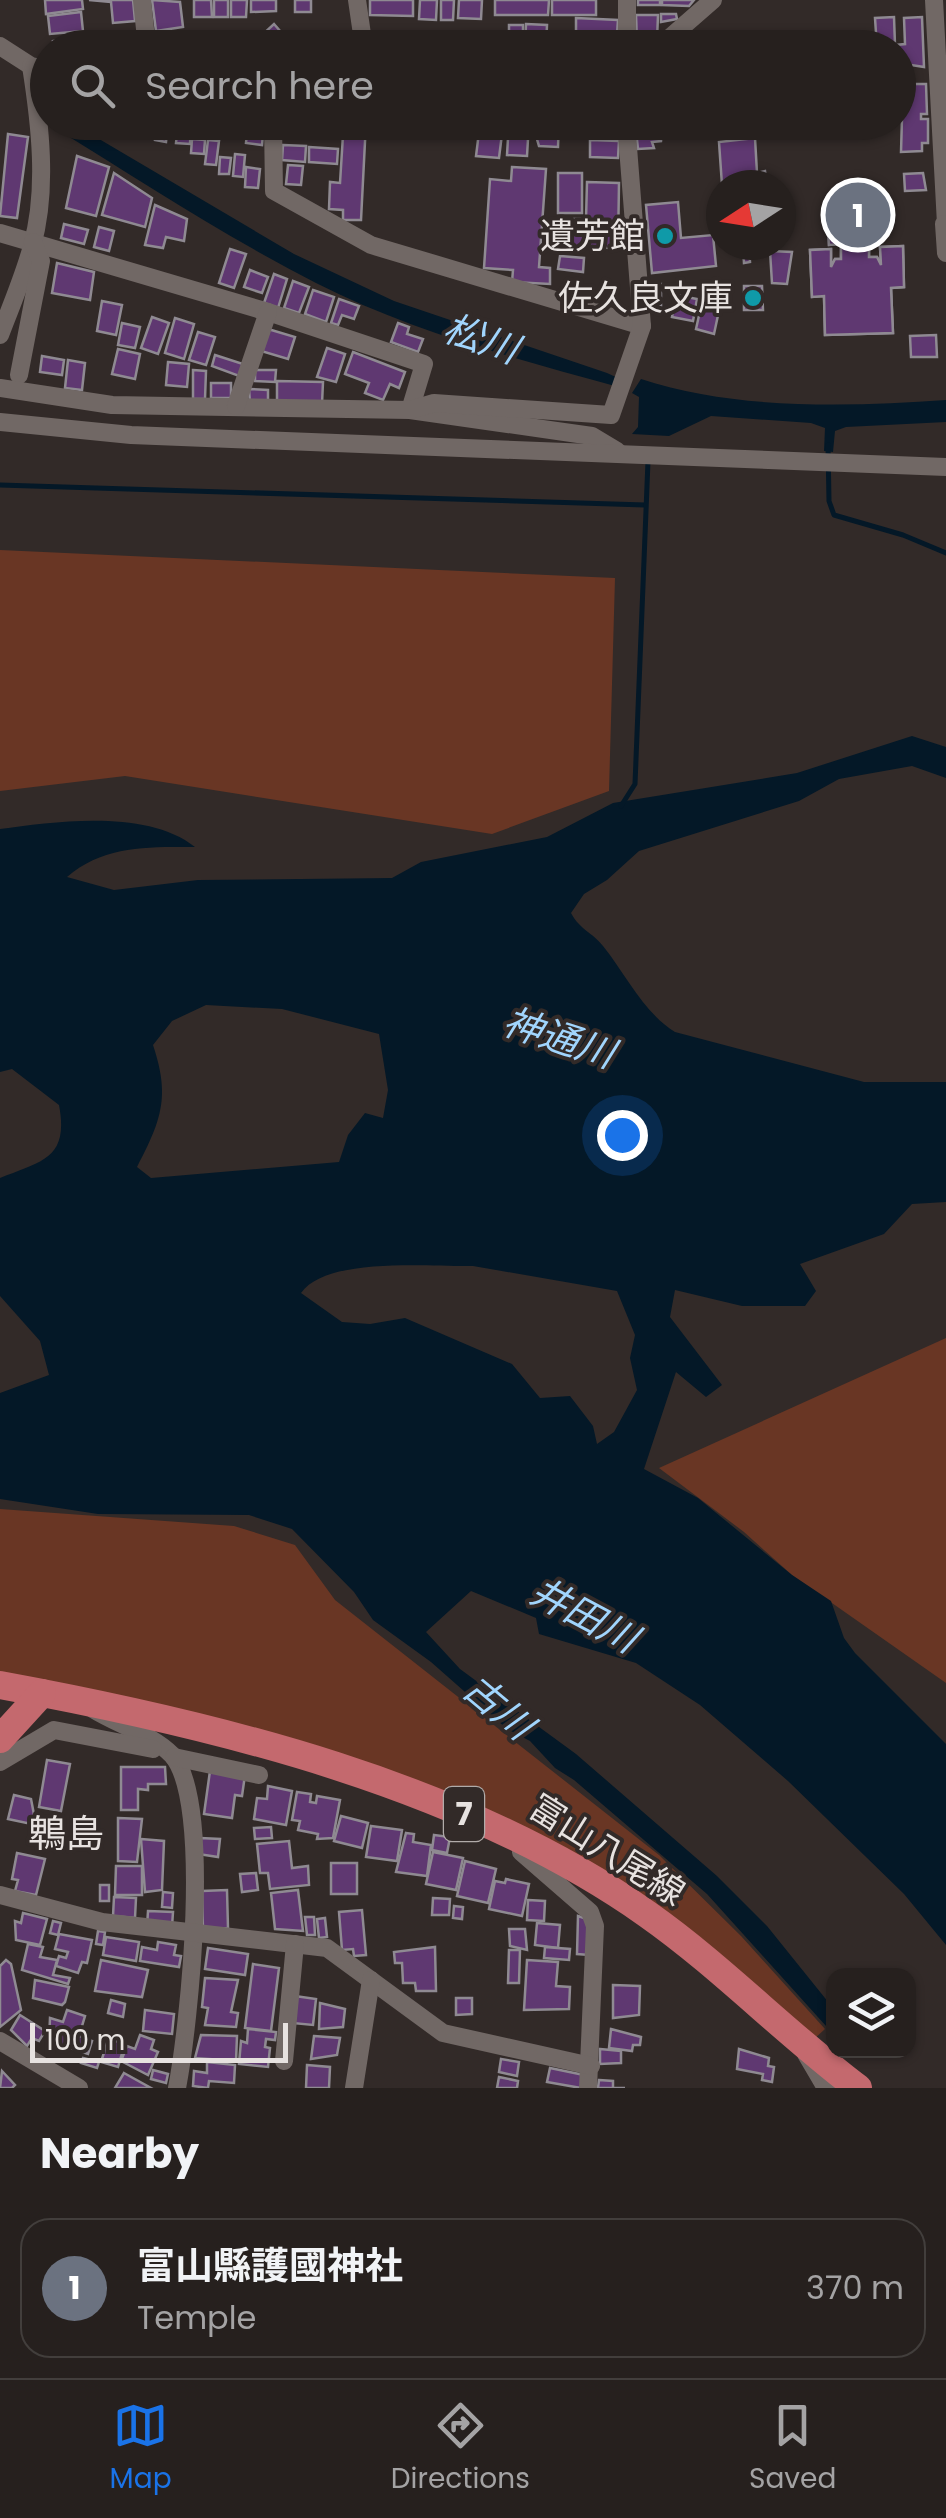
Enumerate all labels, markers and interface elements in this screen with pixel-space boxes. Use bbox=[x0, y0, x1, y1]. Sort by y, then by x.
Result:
search box bbox=[30, 30, 916, 140]
icon: search bbox=[65, 58, 120, 113]
text: Search here bbox=[145, 59, 374, 112]
north arrow bbox=[706, 170, 796, 260]
pin: 1 bbox=[826, 178, 890, 252]
place label: 遺芳館 bbox=[540, 211, 645, 260]
marker: 遺芳館 bbox=[654, 225, 676, 247]
place label: 佐久良文庫 bbox=[558, 273, 733, 322]
marker: 佐久良文庫 bbox=[742, 287, 764, 309]
water label: 松川 bbox=[437, 301, 529, 377]
water label: 神通川 bbox=[497, 995, 625, 1082]
your location bbox=[597, 1110, 648, 1161]
water label: 井田川 bbox=[521, 1564, 651, 1667]
water label: 古川 bbox=[452, 1662, 548, 1754]
street label: 富山八尾線 bbox=[520, 1782, 694, 1917]
road number: 7 bbox=[444, 1787, 484, 1841]
district label: 鵯島 bbox=[28, 1807, 104, 1860]
map controls bbox=[826, 1968, 916, 2058]
button: layers bbox=[826, 1968, 916, 2058]
scale bar bbox=[30, 2018, 288, 2062]
text: 100 m bbox=[45, 2021, 125, 2060]
text: Nearby bbox=[40, 2124, 199, 2183]
text: 富山縣護國神社 bbox=[137, 2239, 403, 2292]
text: 1 bbox=[68, 2265, 81, 2310]
text: 370 m bbox=[806, 2265, 904, 2310]
text: Temple bbox=[137, 2295, 256, 2340]
tab: Map bbox=[110, 2398, 172, 2500]
tab: Directions bbox=[391, 2398, 530, 2500]
tab: Saved bbox=[749, 2398, 836, 2500]

